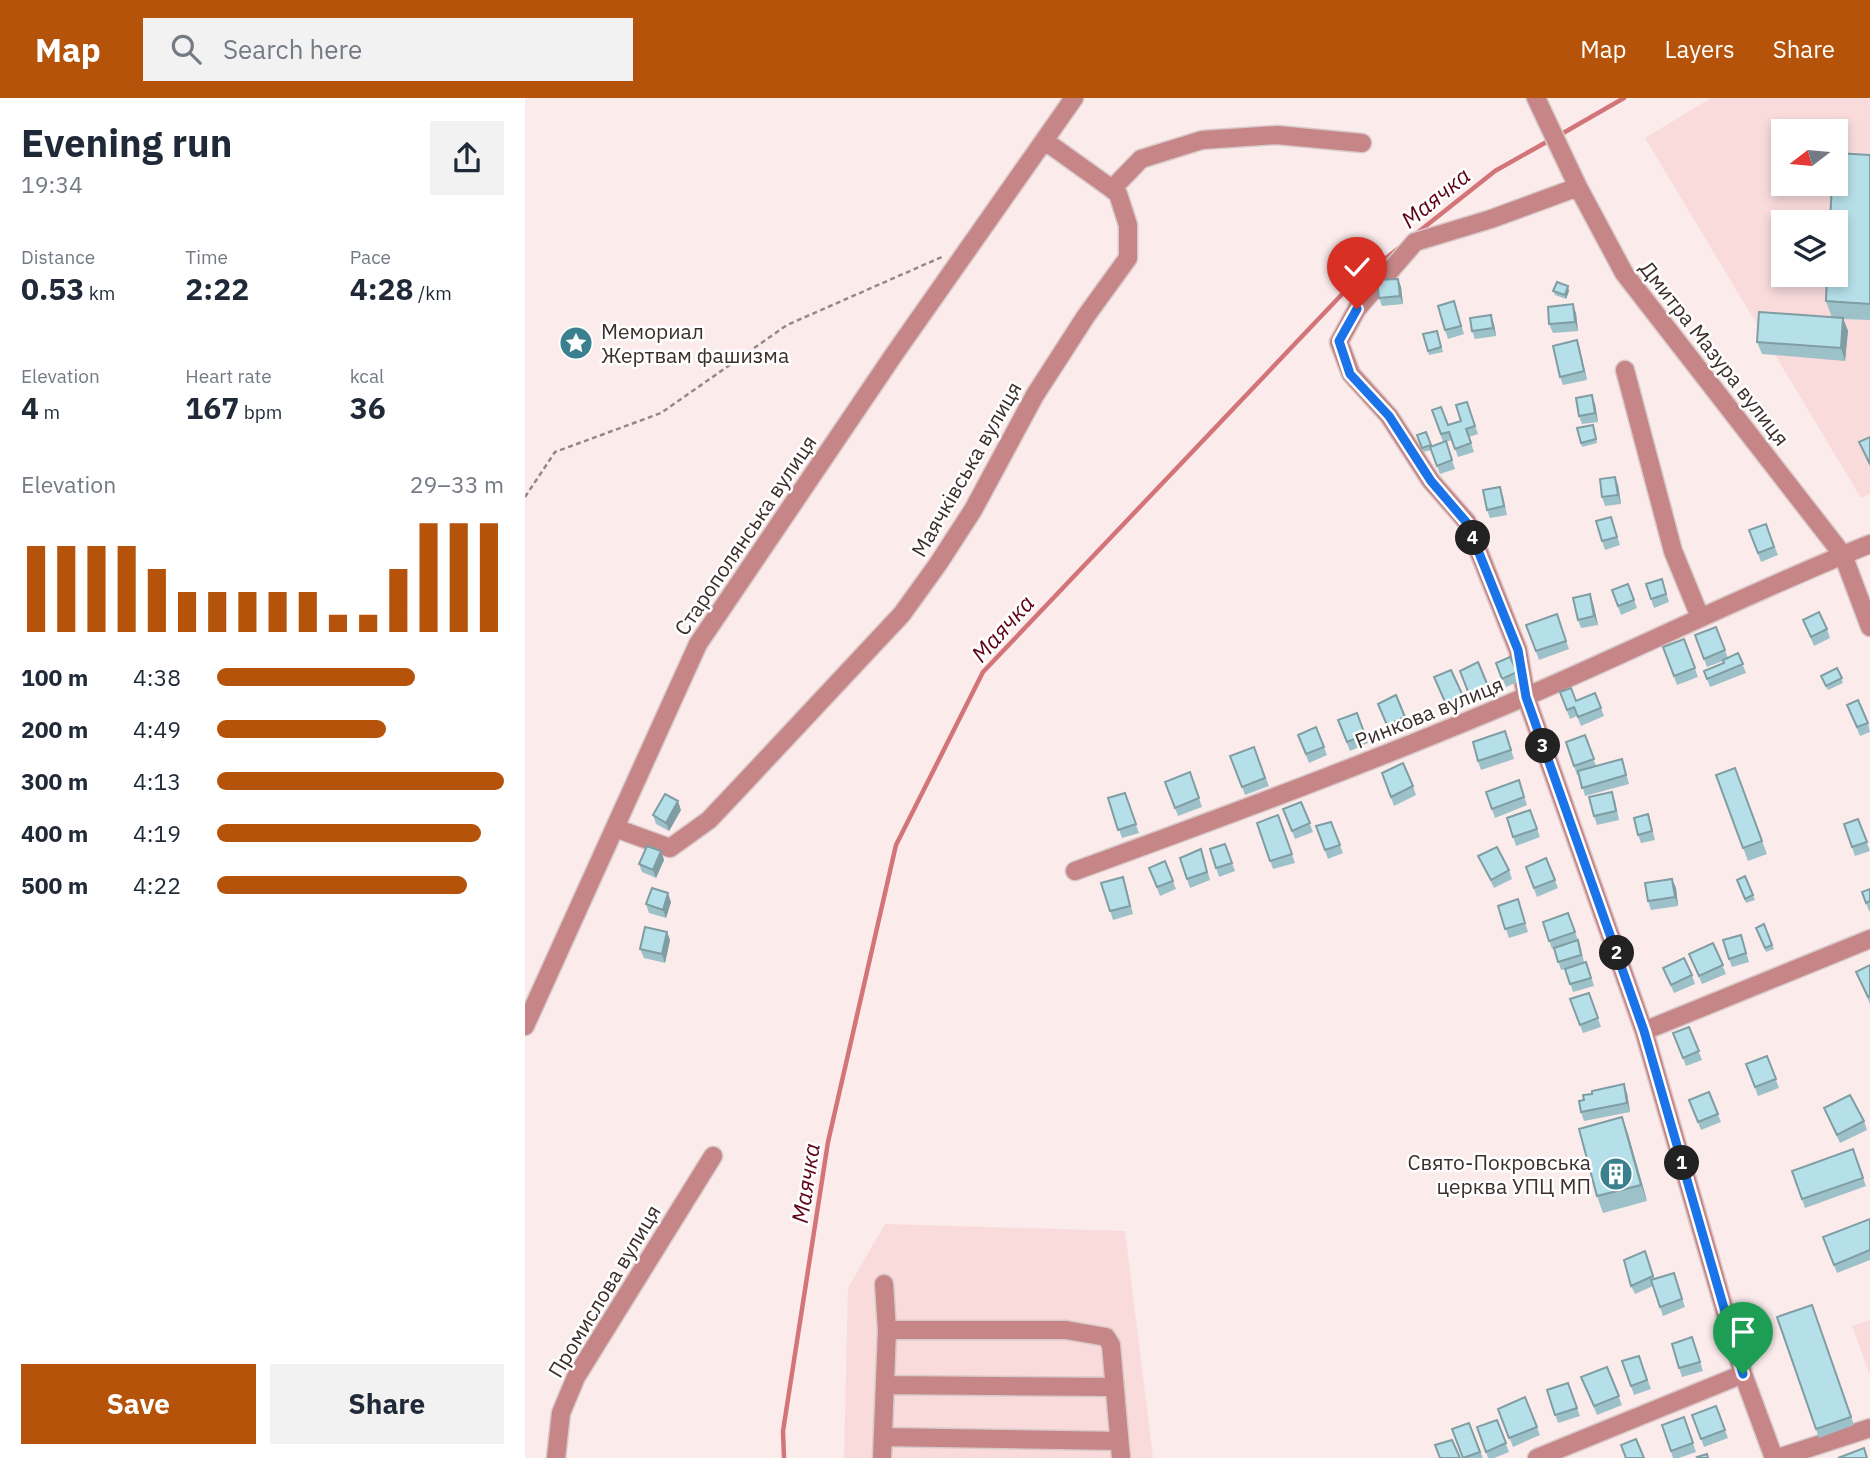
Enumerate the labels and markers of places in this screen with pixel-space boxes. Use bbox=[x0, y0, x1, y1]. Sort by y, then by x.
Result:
pin bbox=[1327, 237, 1387, 309]
place label: Мемориал Жертвам фашизма bbox=[601, 317, 789, 369]
place icon: Мемориал Жертвам фашизма bbox=[557, 324, 595, 362]
pin: 4 bbox=[1455, 520, 1490, 556]
pin: 3 bbox=[1525, 728, 1561, 764]
pin: 2 bbox=[1599, 936, 1635, 970]
pin: 1 bbox=[1665, 1146, 1699, 1180]
place label: Свято-Покровська церква УПЦ МП bbox=[1408, 1148, 1591, 1200]
building icon: Свято-Покровська церква УПЦ МП bbox=[1597, 1155, 1635, 1193]
pin bbox=[1713, 1302, 1773, 1374]

